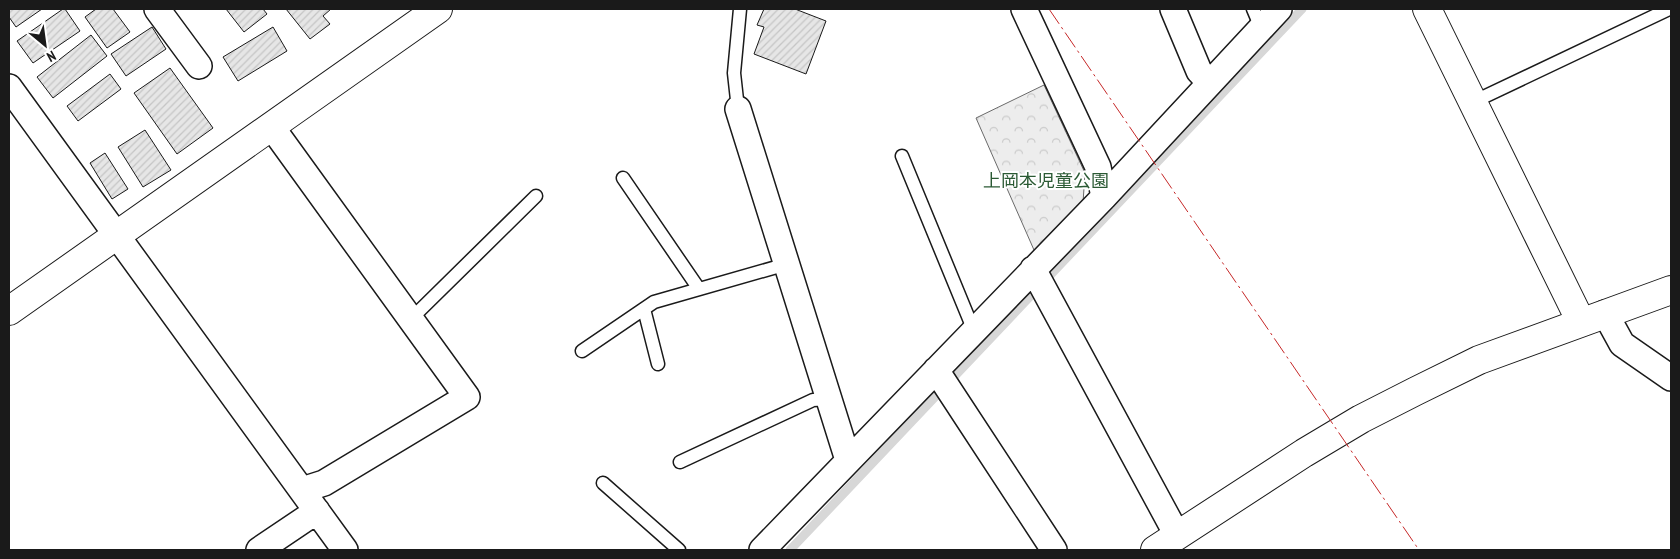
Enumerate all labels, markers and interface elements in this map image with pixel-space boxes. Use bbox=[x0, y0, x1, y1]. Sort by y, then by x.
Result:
north arrow bbox=[20, 20, 70, 70]
text: N bbox=[44, 47, 59, 66]
park label: 上岡本児童公園 bbox=[983, 169, 1109, 192]

